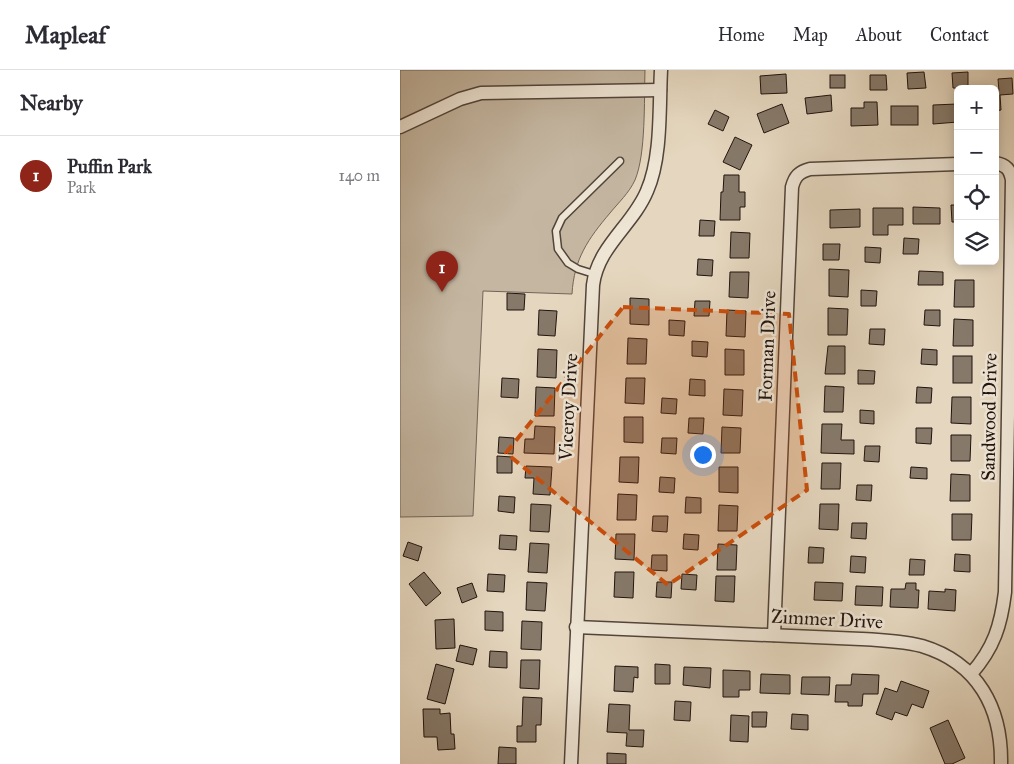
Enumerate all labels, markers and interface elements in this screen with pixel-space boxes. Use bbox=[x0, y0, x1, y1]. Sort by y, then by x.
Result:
text: Mapleaf bbox=[25, 20, 106, 50]
text: Home bbox=[718, 24, 765, 46]
text: Map bbox=[793, 24, 828, 46]
text: About bbox=[856, 24, 902, 46]
text: Contact bbox=[930, 24, 989, 46]
map controls bbox=[954, 85, 999, 265]
button: + bbox=[954, 85, 999, 130]
text: Nearby bbox=[20, 90, 83, 116]
button: − bbox=[954, 130, 999, 175]
text: Puffin Park bbox=[67, 155, 152, 178]
text: 1 bbox=[33, 166, 39, 185]
text: 140 m bbox=[339, 166, 380, 185]
button: locate bbox=[954, 175, 999, 220]
text: Park bbox=[67, 178, 96, 197]
button: layers bbox=[954, 220, 999, 265]
pin: 1 bbox=[426, 251, 458, 292]
street label: Forman Drive bbox=[754, 290, 780, 402]
street label: Viceroy Drive bbox=[554, 353, 582, 462]
street label: Sandwood Drive bbox=[976, 353, 1002, 481]
your location bbox=[690, 442, 716, 468]
street label: Zimmer Drive bbox=[770, 605, 884, 633]

